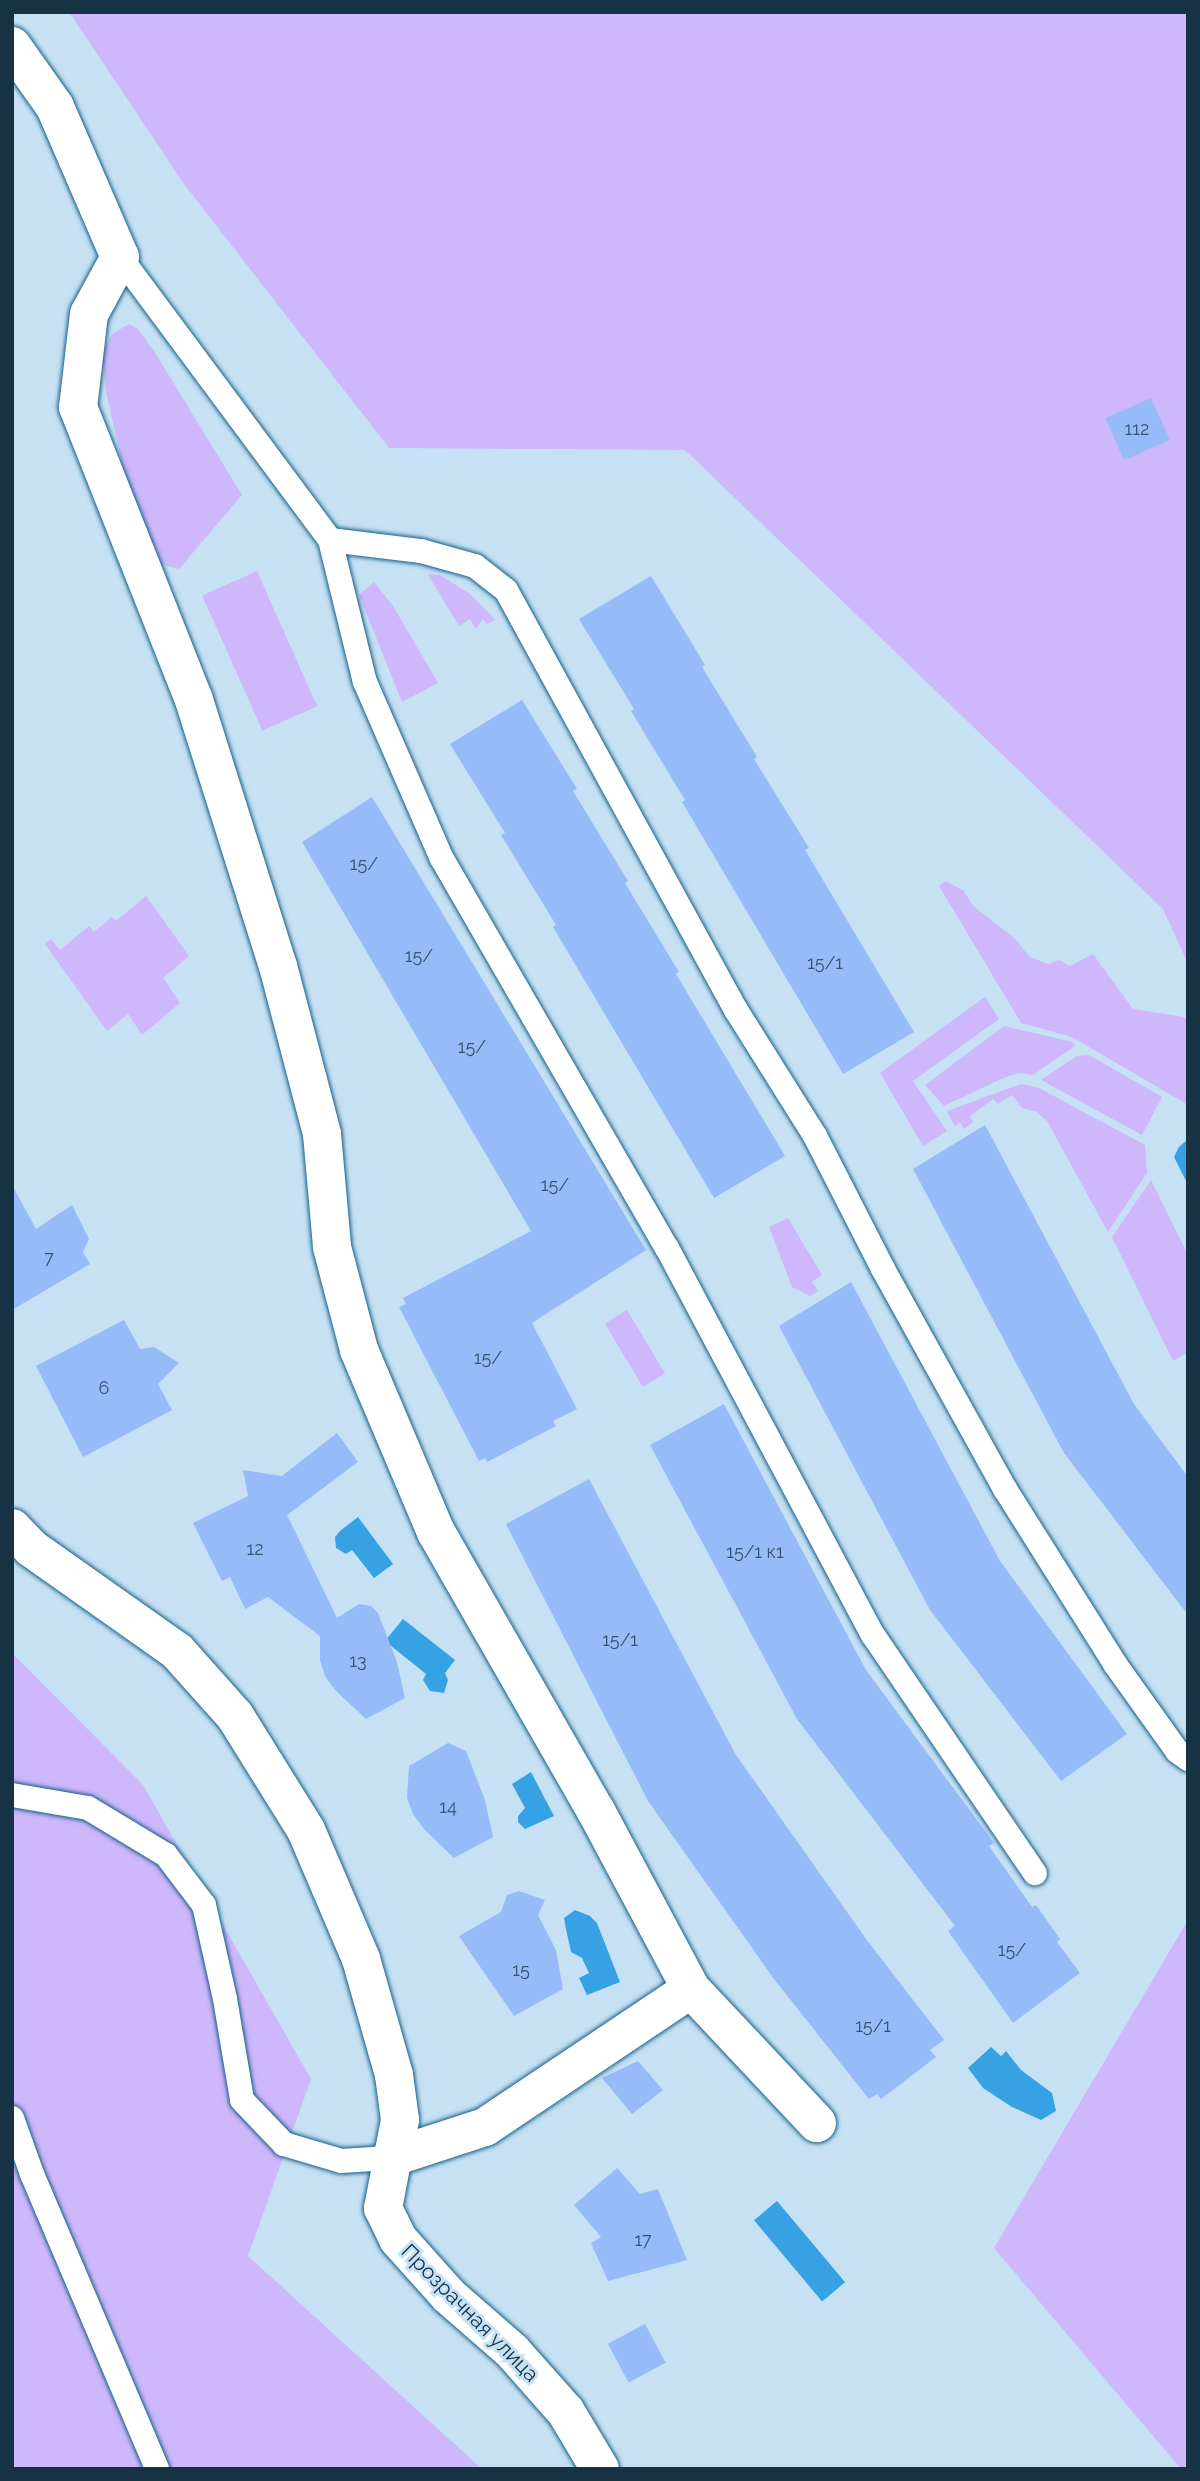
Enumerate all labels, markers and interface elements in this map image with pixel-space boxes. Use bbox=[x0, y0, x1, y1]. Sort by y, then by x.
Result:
house number: 112 bbox=[1125, 418, 1149, 440]
house number: 15/ bbox=[350, 853, 378, 875]
house number: 15/ bbox=[405, 945, 433, 967]
house number: 15/1 bbox=[807, 952, 843, 974]
house number: 15/ bbox=[458, 1036, 486, 1058]
house number: 15/ bbox=[541, 1174, 569, 1196]
house number: 7 bbox=[44, 1247, 54, 1269]
house number: 15/ bbox=[474, 1347, 502, 1369]
house number: 6 bbox=[99, 1377, 109, 1399]
house number: 12 bbox=[246, 1538, 264, 1560]
house number: 15/1 к1 bbox=[726, 1541, 784, 1563]
house number: 15/1 bbox=[602, 1629, 638, 1651]
house number: 13 bbox=[349, 1650, 367, 1672]
house number: 14 bbox=[439, 1796, 457, 1818]
house number: 15/ bbox=[998, 1939, 1026, 1961]
house number: 15 bbox=[512, 1959, 530, 1981]
house number: 15/1 bbox=[855, 2015, 891, 2037]
house number: 17 bbox=[634, 2229, 652, 2251]
street label: Прозрачная улица bbox=[396, 2239, 544, 2387]

